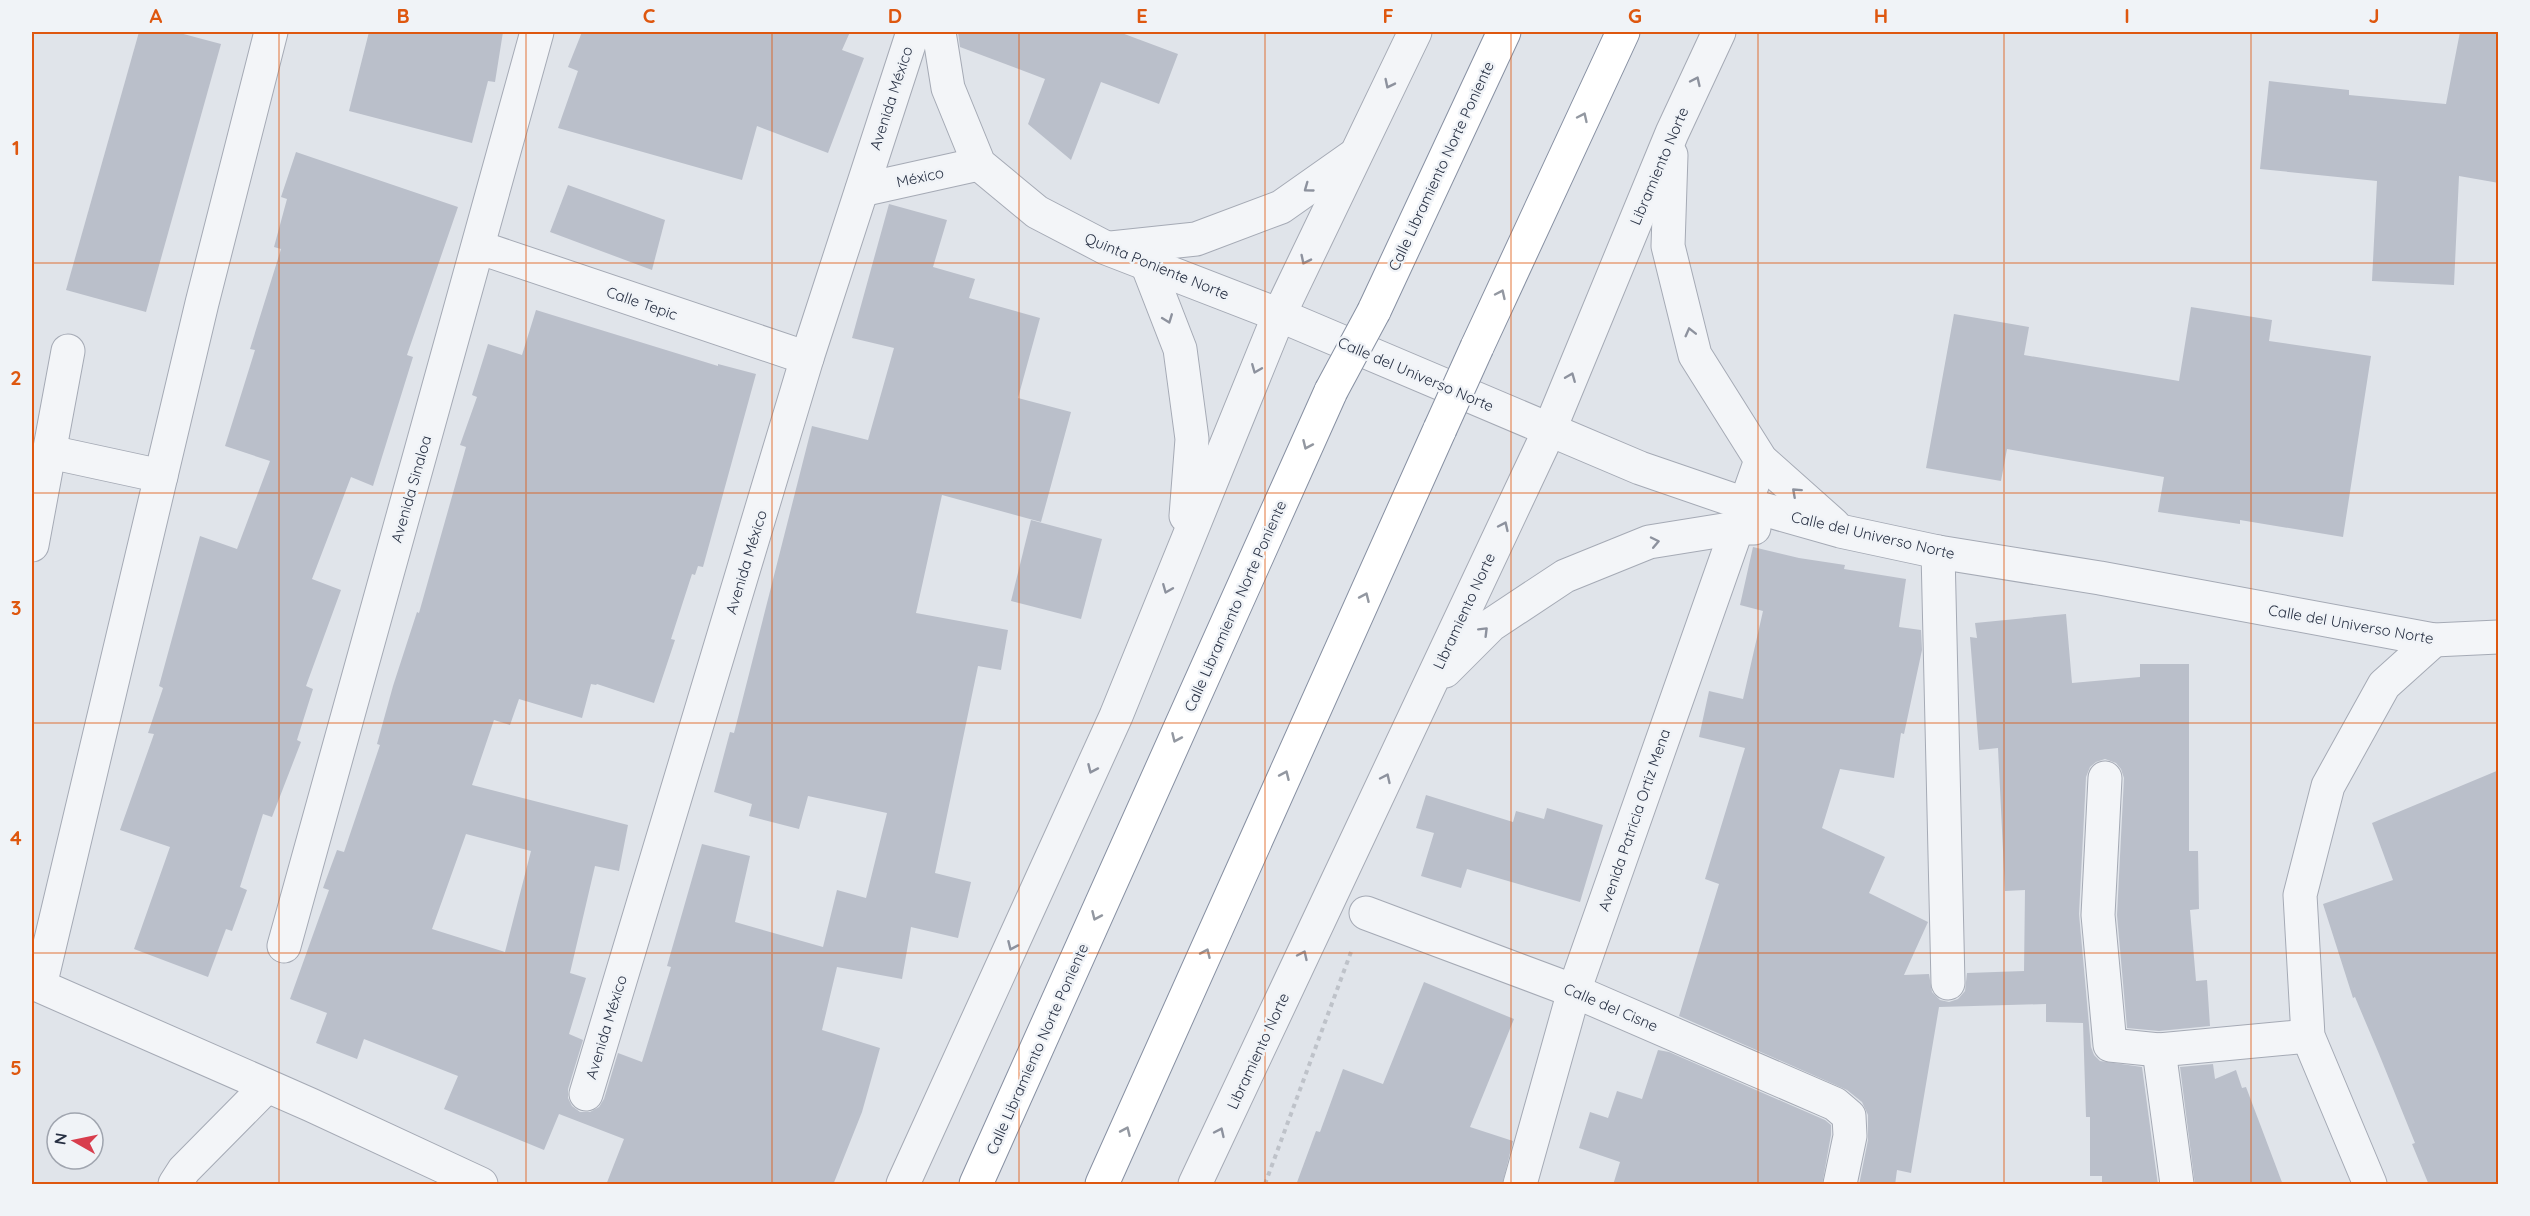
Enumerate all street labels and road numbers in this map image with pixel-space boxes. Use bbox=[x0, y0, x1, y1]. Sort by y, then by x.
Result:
street label: Avenida México bbox=[865, 44, 917, 152]
street label: Calle Libramiento Norte Poniente bbox=[1384, 58, 1498, 274]
street label: Libramiento Norte bbox=[1626, 104, 1692, 228]
street label: México bbox=[895, 163, 945, 191]
street label: Quinta Poniente Norte bbox=[1082, 228, 1232, 304]
street label: Calle Tepic bbox=[604, 282, 680, 324]
street label: Calle del Universo Norte bbox=[1335, 333, 1497, 415]
street label: Avenida Sinaloa bbox=[387, 433, 435, 545]
street label: Calle Libramiento Norte Poniente bbox=[1180, 497, 1290, 715]
street label: Calle del Universo Norte bbox=[1789, 507, 1957, 563]
street label: Avenida México bbox=[721, 508, 771, 616]
street label: Libramiento Norte bbox=[1429, 550, 1499, 672]
street label: Calle del Universo Norte bbox=[2267, 600, 2435, 648]
street label: Avenida Patricia Ortiz Mena bbox=[1594, 726, 1674, 914]
street label: Calle Libramiento Norte Poniente bbox=[982, 940, 1092, 1158]
street label: Avenida México bbox=[581, 973, 631, 1081]
street label: Calle del Cisne bbox=[1561, 979, 1661, 1035]
street label: Libramiento Norte bbox=[1223, 990, 1293, 1112]

